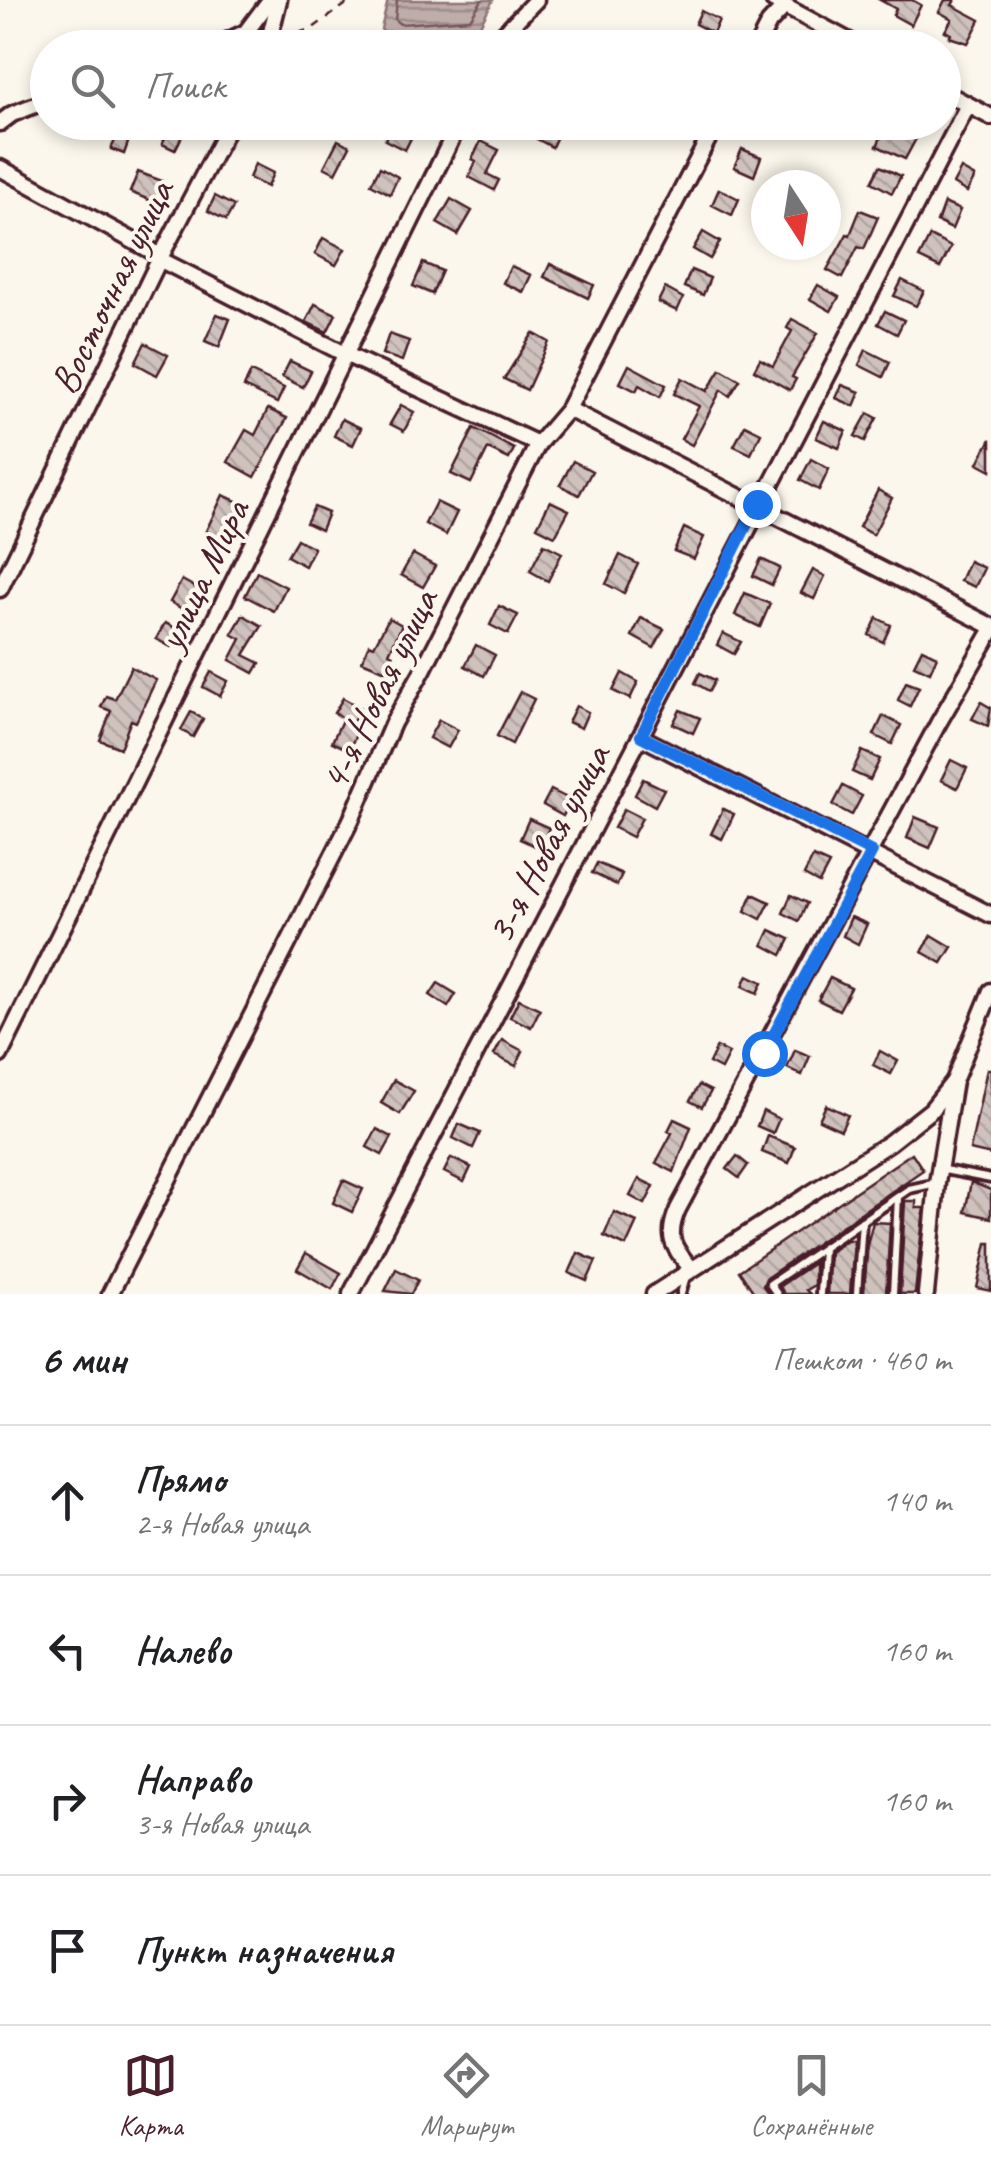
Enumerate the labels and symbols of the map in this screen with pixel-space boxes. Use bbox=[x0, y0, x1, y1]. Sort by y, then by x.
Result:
street label: Восточная улица bbox=[39, 170, 186, 402]
north arrow bbox=[751, 170, 841, 260]
route end bbox=[735, 482, 781, 528]
street label: улица Мира bbox=[144, 489, 262, 660]
street label: 4-я Новая улица bbox=[309, 579, 450, 799]
street label: 3-я Новая улица bbox=[475, 734, 622, 952]
route start bbox=[742, 1031, 788, 1077]

